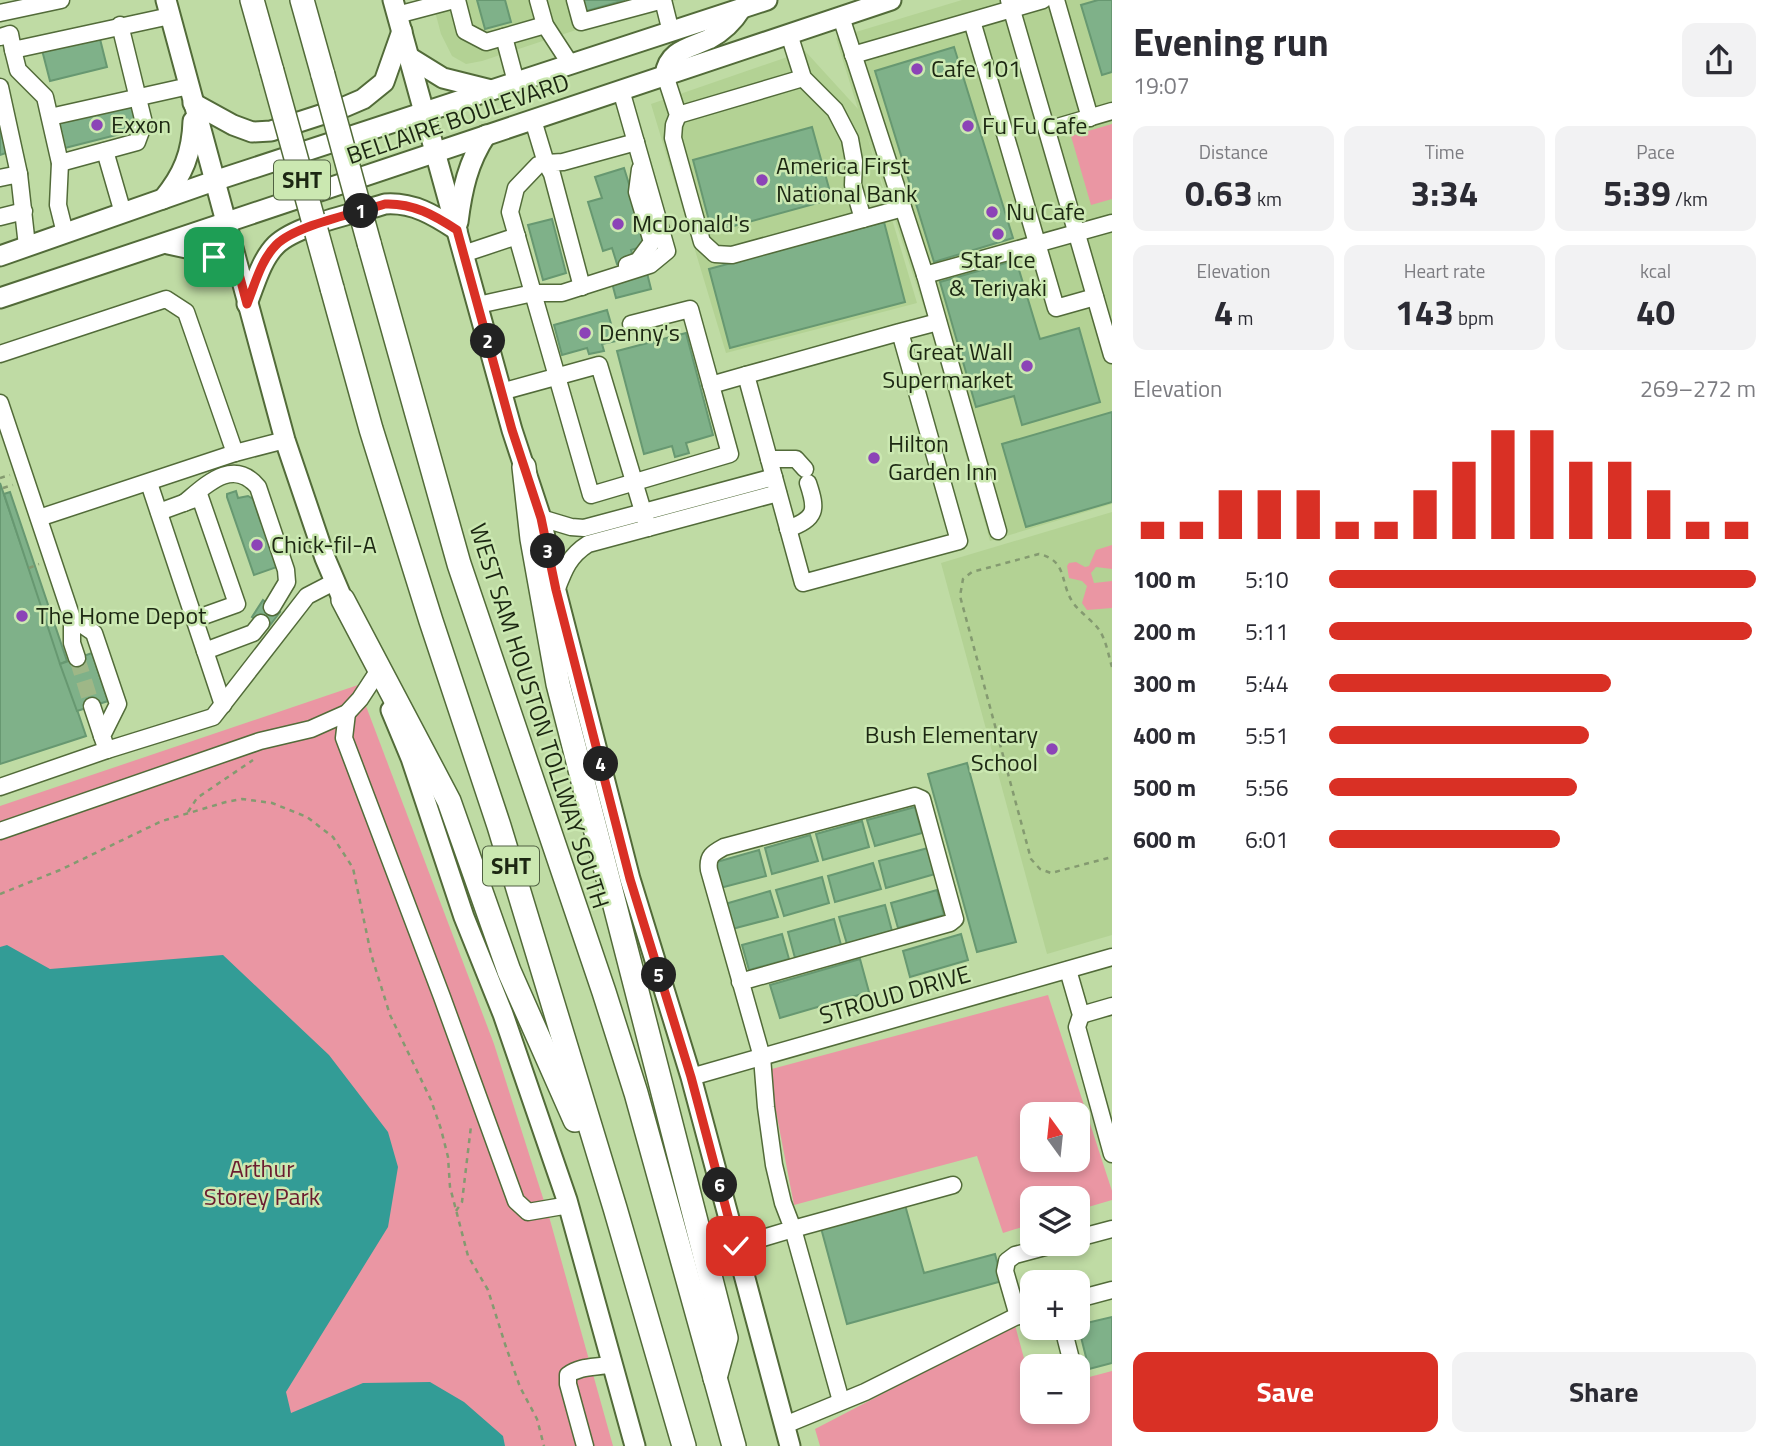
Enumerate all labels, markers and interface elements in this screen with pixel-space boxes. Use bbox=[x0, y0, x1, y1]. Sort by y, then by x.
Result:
text: Evening run bbox=[1133, 13, 1329, 71]
button: share bbox=[1682, 23, 1756, 97]
place label: Cafe 101 bbox=[931, 50, 1022, 86]
marker: Cafe 101 bbox=[909, 61, 925, 77]
street label: BELLAIRE BOULEVARD bbox=[342, 63, 574, 173]
text: 19:07 bbox=[1133, 68, 1190, 103]
place label: Exxon bbox=[111, 106, 171, 142]
place label: Fu Fu Cafe bbox=[982, 107, 1087, 143]
marker: Exxon bbox=[89, 117, 105, 133]
marker: Fu Fu Cafe bbox=[960, 118, 976, 134]
text: Distance bbox=[1199, 137, 1268, 166]
text: Time bbox=[1425, 137, 1464, 166]
text: Pace bbox=[1636, 137, 1675, 166]
place label: America First National Bank bbox=[776, 147, 918, 211]
road number: SHT bbox=[274, 160, 330, 200]
text: 0.63 bbox=[1185, 166, 1253, 220]
text: 3:34 bbox=[1411, 166, 1478, 220]
text: 5:39 bbox=[1603, 166, 1671, 220]
marker: America First National Bank bbox=[754, 172, 770, 188]
text: km bbox=[1253, 184, 1282, 213]
text: /km bbox=[1671, 184, 1708, 213]
place label: Nu Cafe bbox=[1006, 193, 1085, 229]
pin: 1 bbox=[344, 194, 378, 228]
text: 1 bbox=[355, 196, 366, 225]
marker: Nu Cafe bbox=[984, 204, 1000, 220]
place label: McDonald's bbox=[632, 205, 750, 241]
marker: McDonald's bbox=[610, 216, 626, 232]
marker: Star Ice & Teriyaki bbox=[990, 226, 1006, 242]
pin bbox=[184, 227, 244, 287]
icon: arrive bbox=[195, 238, 233, 276]
place label: Star Ice & Teriyaki bbox=[949, 241, 1047, 305]
text: Elevation bbox=[1197, 256, 1270, 285]
text: Heart rate bbox=[1404, 256, 1485, 285]
text: kcal bbox=[1640, 256, 1671, 285]
text: 4 bbox=[1214, 285, 1233, 339]
text: 143 bbox=[1395, 285, 1454, 339]
text: 40 bbox=[1636, 285, 1675, 339]
text: m bbox=[1233, 303, 1253, 332]
text: bpm bbox=[1454, 303, 1494, 332]
place label: Denny's bbox=[599, 314, 680, 350]
pin: 2 bbox=[470, 324, 505, 358]
marker: Denny's bbox=[577, 325, 593, 341]
text: 2 bbox=[482, 326, 493, 355]
place label: Great Wall Supermarket bbox=[882, 333, 1014, 397]
marker: Great Wall Supermarket bbox=[1019, 358, 1035, 374]
text: Elevation bbox=[1133, 371, 1222, 406]
text: 269–272 m bbox=[1640, 371, 1756, 406]
place label: Hilton Garden Inn bbox=[888, 425, 997, 489]
marker: Hilton Garden Inn bbox=[866, 450, 882, 466]
street label: WEST SAM HOUSTON TOLLWAY SOUTH bbox=[461, 518, 619, 913]
place label: Chick-fil-A bbox=[271, 526, 377, 562]
pin: 3 bbox=[530, 534, 566, 568]
text: 3 bbox=[542, 536, 553, 565]
marker: Chick-fil-A bbox=[249, 537, 265, 553]
text: 100 m bbox=[1133, 562, 1196, 597]
text: 5:10 bbox=[1245, 562, 1289, 597]
place label: The Home Depot bbox=[36, 597, 207, 633]
marker: The Home Depot bbox=[14, 608, 30, 624]
text: 200 m bbox=[1133, 614, 1196, 649]
text: 5:11 bbox=[1245, 614, 1289, 649]
text: 300 m bbox=[1133, 666, 1196, 701]
text: 5:44 bbox=[1245, 666, 1289, 701]
place label: Bush Elementary School bbox=[865, 716, 1038, 780]
text: 400 m bbox=[1133, 718, 1196, 753]
text: 5:51 bbox=[1245, 718, 1289, 753]
marker: Bush Elementary School bbox=[1044, 741, 1060, 757]
pin: 4 bbox=[584, 746, 618, 782]
text: 4 bbox=[595, 749, 606, 778]
text: 500 m bbox=[1133, 770, 1196, 805]
text: 5:56 bbox=[1245, 770, 1289, 805]
text: 600 m bbox=[1133, 822, 1196, 857]
text: 6:01 bbox=[1245, 822, 1289, 857]
road number: SHT bbox=[483, 846, 539, 886]
street label: STROUD DRIVE bbox=[815, 955, 975, 1033]
pin: 5 bbox=[642, 958, 676, 992]
text: 5 bbox=[653, 960, 664, 989]
north arrow bbox=[1020, 1102, 1090, 1172]
map controls bbox=[1020, 1102, 1090, 1424]
park label: Arthur Storey Park bbox=[204, 1150, 321, 1214]
pin: 6 bbox=[702, 1168, 738, 1202]
text: 6 bbox=[714, 1170, 725, 1199]
button: layers bbox=[1020, 1186, 1090, 1256]
pin bbox=[706, 1216, 766, 1276]
icon: check bbox=[717, 1227, 755, 1265]
button: + bbox=[1020, 1270, 1090, 1340]
button: Save bbox=[1133, 1352, 1438, 1432]
button: Share bbox=[1452, 1352, 1756, 1432]
button: − bbox=[1020, 1354, 1090, 1424]

